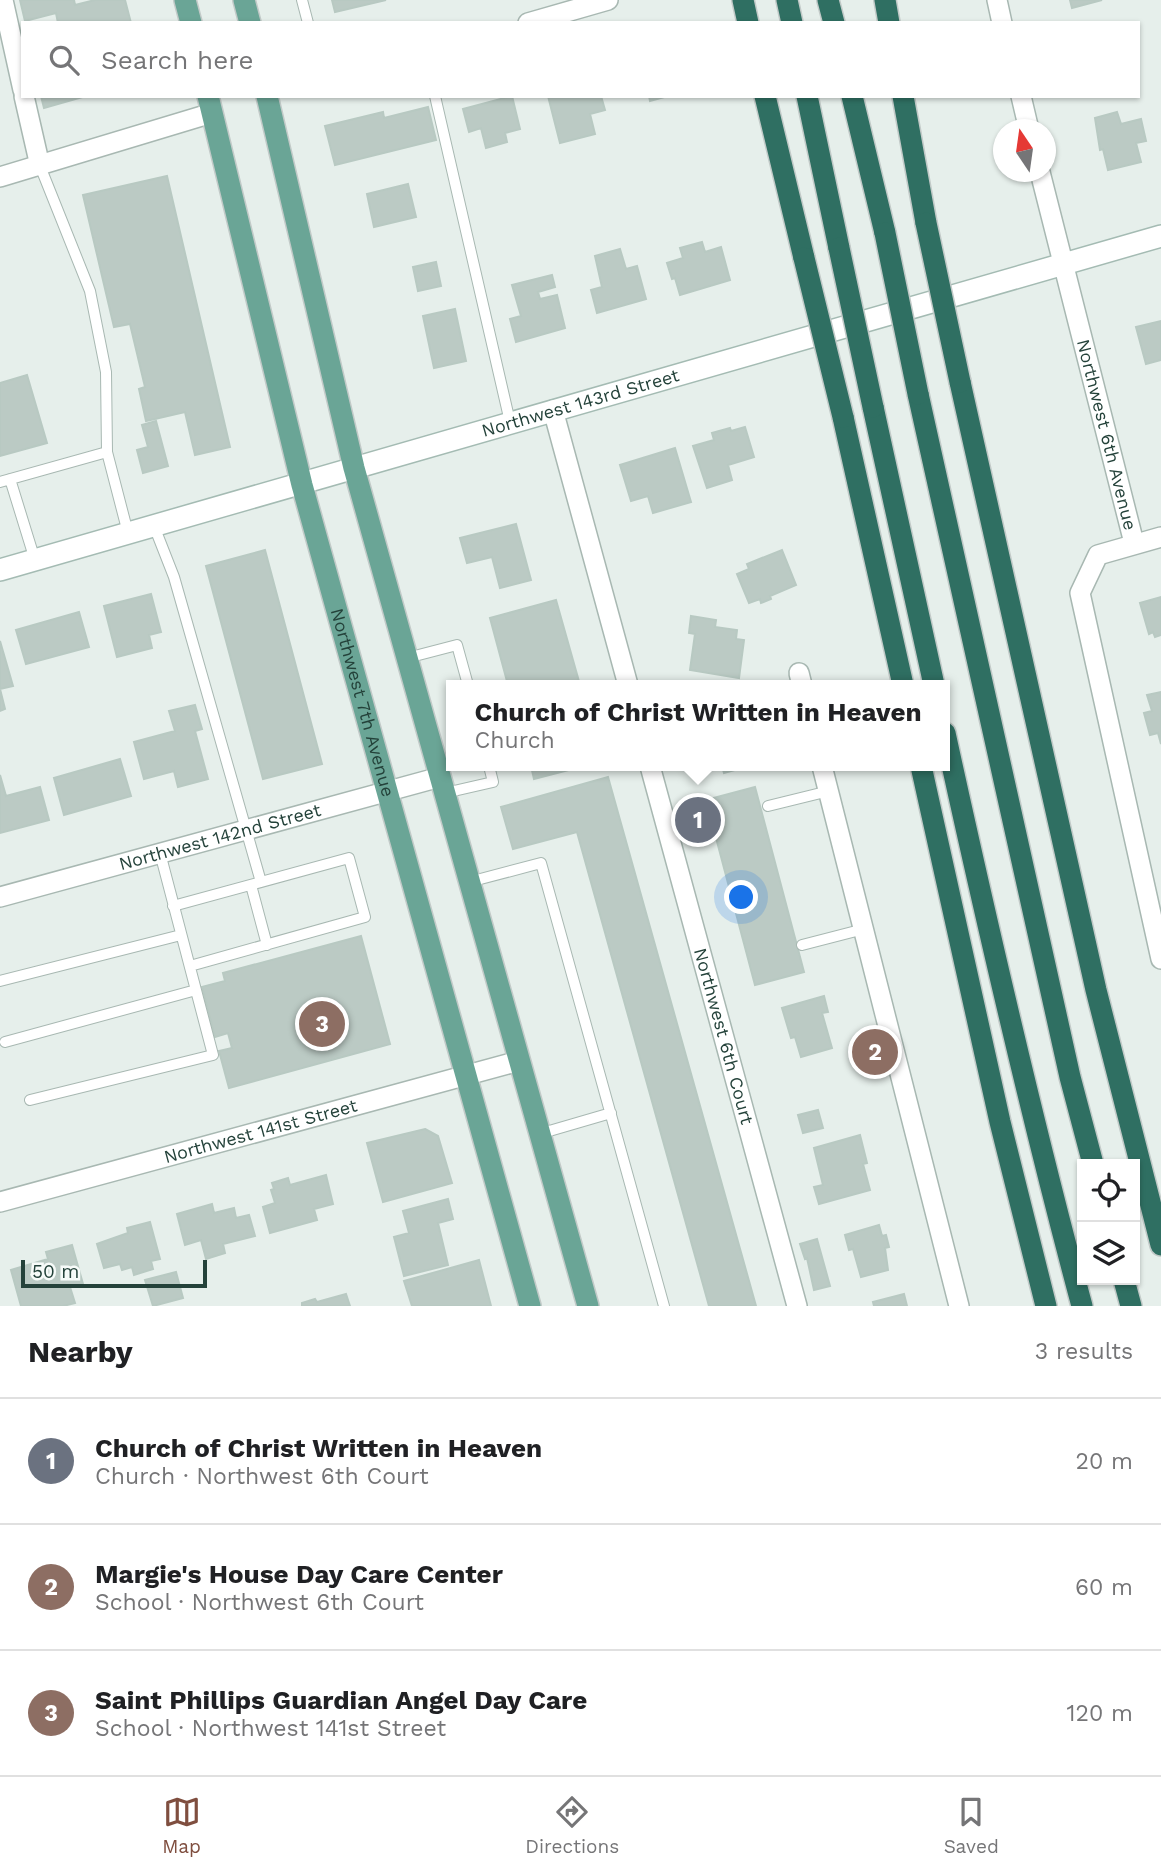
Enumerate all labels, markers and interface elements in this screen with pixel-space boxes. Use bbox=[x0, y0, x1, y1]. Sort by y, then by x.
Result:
search box bbox=[21, 21, 1140, 98]
icon: search bbox=[45, 41, 83, 79]
text: Search here bbox=[101, 45, 253, 75]
north arrow bbox=[993, 119, 1056, 182]
street label: Northwest 6th Avenue bbox=[1073, 337, 1141, 532]
street label: Northwest 143rd Street bbox=[479, 364, 682, 441]
street label: Northwest 7th Avenue bbox=[327, 606, 399, 799]
popup bbox=[446, 680, 950, 771]
text: Church of Christ Written in Heaven bbox=[474, 697, 922, 727]
text: Church bbox=[474, 727, 555, 754]
pin: 1 bbox=[675, 794, 721, 846]
street label: Northwest 142nd Street bbox=[116, 799, 324, 874]
your location bbox=[724, 880, 758, 914]
street label: Northwest 6th Court bbox=[690, 945, 758, 1127]
pin: 3 bbox=[299, 998, 345, 1050]
pin: 2 bbox=[852, 1026, 898, 1078]
street label: Northwest 141st Street bbox=[161, 1094, 360, 1167]
map controls bbox=[1077, 1159, 1140, 1285]
button: locate bbox=[1077, 1159, 1140, 1222]
button: layers bbox=[1077, 1222, 1140, 1285]
scale bar bbox=[21, 1257, 206, 1289]
text: 50 m bbox=[32, 1260, 79, 1283]
text: Nearby bbox=[28, 1334, 133, 1369]
text: 3 results bbox=[1035, 1338, 1133, 1365]
text: Church of Christ Written in Heaven bbox=[95, 1433, 542, 1463]
text: 1 bbox=[46, 1448, 56, 1475]
text: 20 m bbox=[1076, 1448, 1133, 1475]
text: Church · Northwest 6th Court bbox=[95, 1463, 429, 1490]
text: Margie's House Day Care Center bbox=[95, 1559, 503, 1589]
text: 2 bbox=[44, 1574, 58, 1601]
text: 60 m bbox=[1075, 1574, 1133, 1601]
text: School · Northwest 6th Court bbox=[95, 1589, 424, 1616]
text: Saint Phillips Guardian Angel Day Care bbox=[95, 1685, 587, 1715]
text: 3 bbox=[44, 1700, 58, 1727]
text: 120 m bbox=[1067, 1700, 1133, 1727]
text: School · Northwest 141st Street bbox=[95, 1715, 446, 1742]
tab: Map bbox=[162, 1793, 201, 1858]
tab: Directions bbox=[525, 1793, 619, 1858]
tab: Saved bbox=[944, 1793, 999, 1858]

